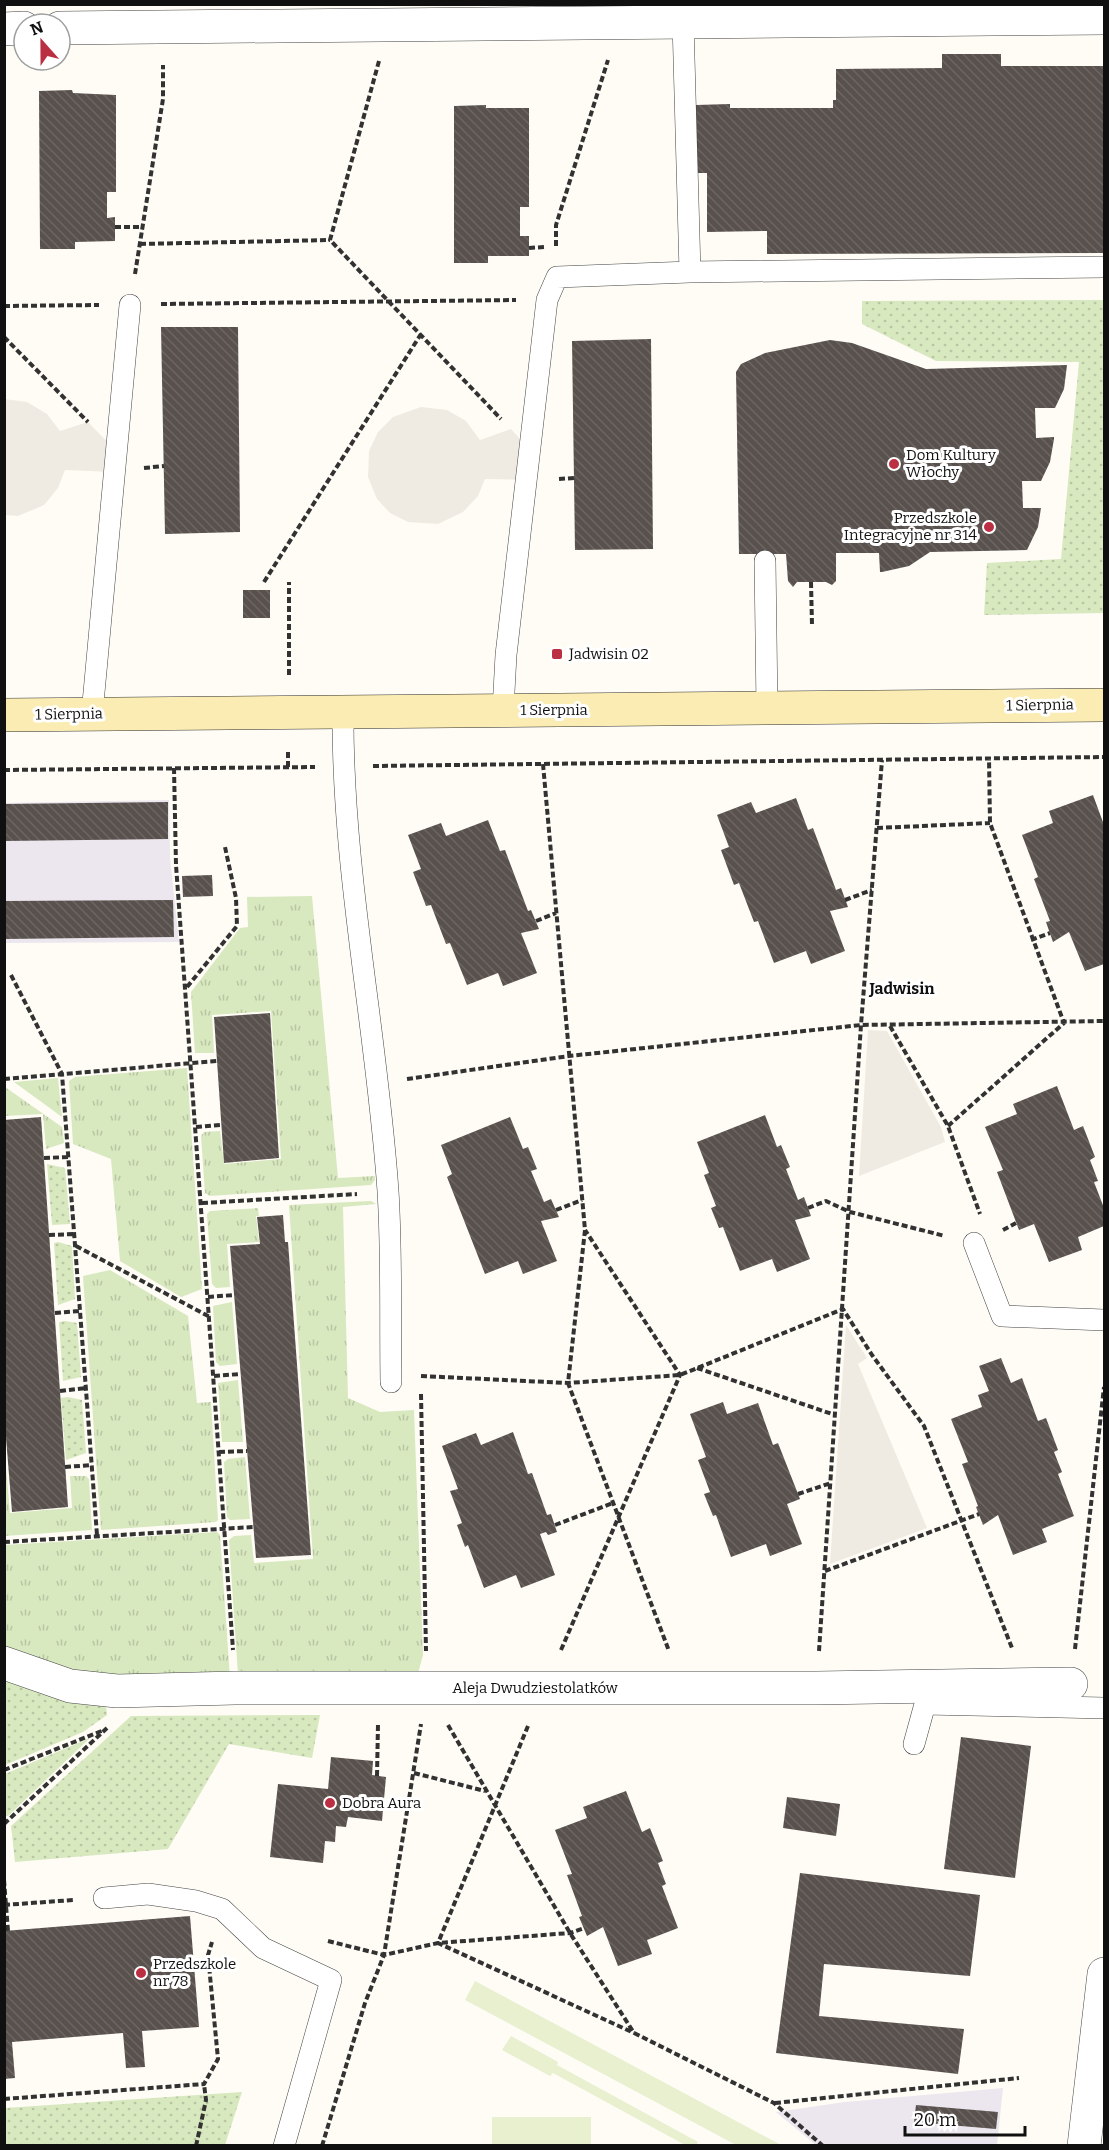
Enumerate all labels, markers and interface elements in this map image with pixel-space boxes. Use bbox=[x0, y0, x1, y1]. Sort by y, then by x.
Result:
north arrow bbox=[12, 12, 72, 72]
text: N bbox=[28, 17, 46, 40]
place label: Dom Kultury Włochy bbox=[906, 446, 996, 481]
marker: Dom Kultury Włochy bbox=[887, 457, 901, 471]
place label: Przedszkole Integracyjne nr 314 bbox=[844, 509, 977, 544]
marker: Przedszkole Integracyjne nr 314 bbox=[982, 520, 996, 534]
place label: Jadwisin 02 bbox=[568, 645, 649, 663]
marker: Jadwisin 02 bbox=[550, 647, 564, 661]
street label: 1 Sierpnia bbox=[1006, 695, 1074, 715]
street label: 1 Sierpnia bbox=[520, 701, 588, 719]
street label: 1 Sierpnia bbox=[35, 704, 103, 724]
district label: Jadwisin bbox=[868, 979, 935, 998]
street label: Aleja Dwudziestolatków bbox=[452, 1679, 619, 1697]
place label: Dobra Aura bbox=[342, 1794, 421, 1812]
marker: Dobra Aura bbox=[323, 1796, 337, 1810]
place label: Przedszkole nr 78 bbox=[153, 1955, 236, 1990]
marker: Przedszkole nr 78 bbox=[134, 1966, 148, 1980]
scale bar bbox=[905, 2099, 1025, 2137]
text: 20 m bbox=[914, 2109, 956, 2131]

